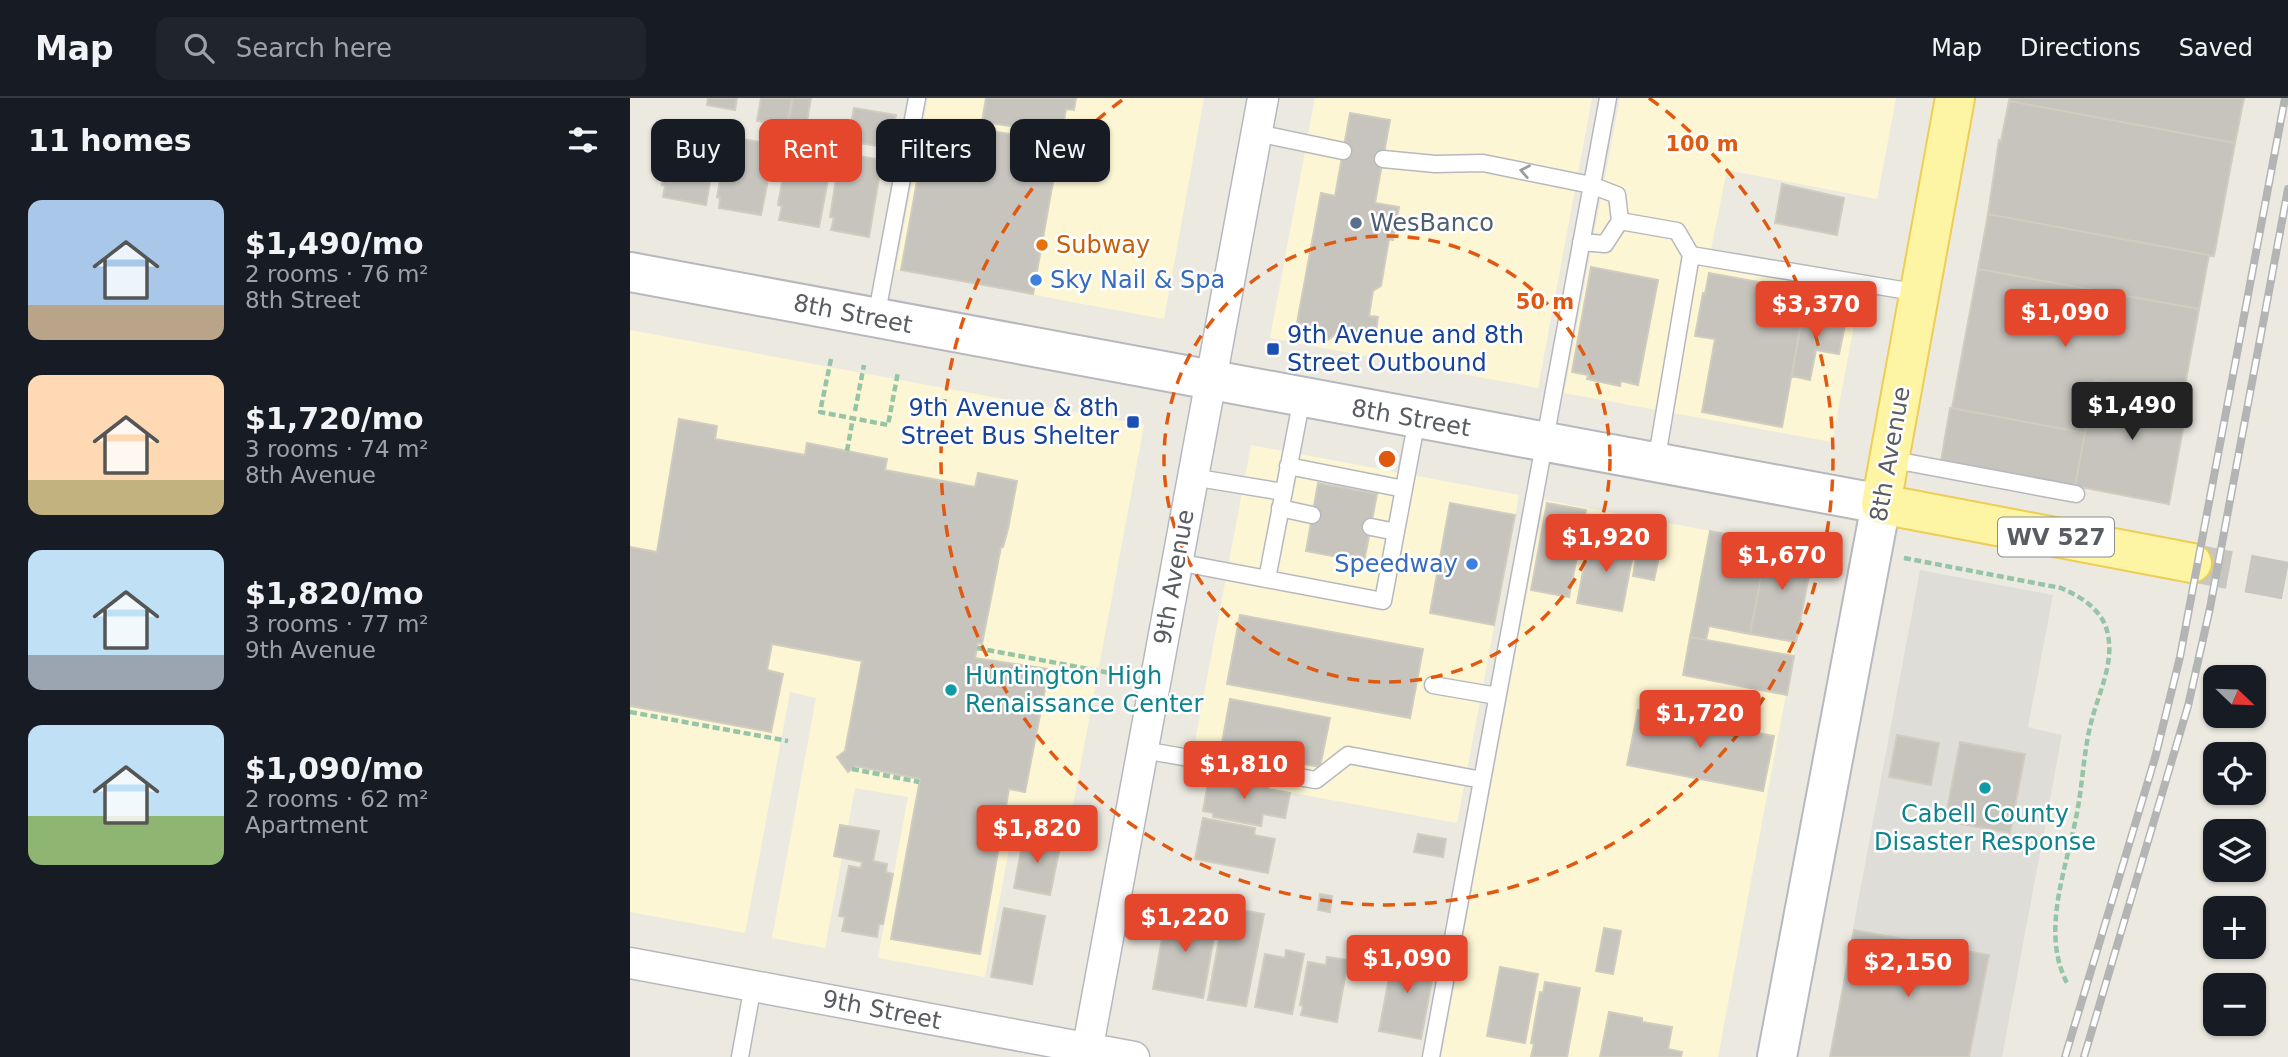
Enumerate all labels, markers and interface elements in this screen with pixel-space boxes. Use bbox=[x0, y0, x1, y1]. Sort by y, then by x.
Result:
search box bbox=[156, 17, 646, 80]
text: Map bbox=[35, 29, 114, 68]
icon: search bbox=[180, 29, 218, 67]
text: Search here bbox=[236, 33, 392, 63]
text: Map bbox=[1931, 34, 1982, 62]
text: Directions bbox=[2020, 34, 2141, 62]
text: Saved bbox=[2179, 34, 2253, 62]
chip: Buy bbox=[651, 119, 745, 182]
chip: Rent bbox=[759, 119, 862, 182]
chip: Filters bbox=[876, 119, 996, 182]
chip: New bbox=[1010, 119, 1110, 182]
icon: filters bbox=[564, 121, 602, 159]
text: 11 homes bbox=[28, 123, 192, 158]
text: 100 m bbox=[1665, 132, 1739, 156]
one-way arrow bbox=[1519, 165, 1531, 180]
place label: WesBanco bbox=[1370, 209, 1494, 237]
marker: WesBanco bbox=[1348, 215, 1364, 231]
text: $1,490/mo bbox=[245, 226, 424, 261]
icon: home bbox=[84, 228, 168, 312]
place label: Subway bbox=[1056, 231, 1150, 259]
marker: Subway bbox=[1034, 237, 1050, 253]
text: 2 rooms · 76 m² bbox=[245, 261, 429, 287]
place label: Sky Nail & Spa bbox=[1050, 266, 1225, 294]
marker: Sky Nail & Spa bbox=[1028, 272, 1044, 288]
pin: $3,370 bbox=[1759, 282, 1873, 341]
text: 8th Street bbox=[245, 287, 360, 313]
street label: 8th Street bbox=[791, 289, 915, 339]
pin: $1,090 bbox=[2008, 289, 2122, 349]
text: 50 m bbox=[1516, 290, 1574, 314]
text: $3,370 bbox=[1772, 291, 1860, 317]
text: $1,090 bbox=[2021, 299, 2109, 325]
place label: 9th Avenue and 8th Street Outbound bbox=[1287, 321, 1524, 377]
marker: 9th Avenue and 8th Street Outbound bbox=[1265, 341, 1281, 357]
pin: $1,490 bbox=[2075, 382, 2189, 442]
street label: 8th Avenue bbox=[1864, 384, 1916, 524]
text: $1,490 bbox=[2088, 392, 2176, 418]
place label: 9th Avenue & 8th Street Bus Shelter bbox=[901, 394, 1119, 450]
street label: 8th Street bbox=[1349, 394, 1473, 442]
text: $1,720/mo bbox=[245, 401, 424, 436]
icon: home bbox=[84, 403, 168, 487]
marker: 9th Avenue & 8th Street Bus Shelter bbox=[1125, 414, 1141, 430]
text: 3 rooms · 74 m² bbox=[245, 436, 429, 462]
centre of rings bbox=[1375, 447, 1399, 471]
text: 8th Avenue bbox=[245, 462, 376, 488]
street label: 9th Avenue bbox=[1148, 507, 1200, 647]
pin: $1,920 bbox=[1549, 514, 1663, 574]
road number: WV 527 bbox=[1998, 518, 2114, 556]
text: $1,920 bbox=[1562, 524, 1650, 550]
pin: $1,670 bbox=[1725, 532, 1839, 592]
text: $1,670 bbox=[1738, 542, 1826, 568]
place label: Speedway bbox=[1334, 550, 1458, 578]
marker: Speedway bbox=[1464, 556, 1480, 572]
text: $1,820/mo bbox=[245, 576, 424, 611]
icon: home bbox=[84, 578, 168, 662]
text: 3 rooms · 77 m² bbox=[245, 611, 429, 637]
text: 9th Avenue bbox=[245, 637, 376, 663]
place label: Huntington High Renaissance Center bbox=[965, 662, 1203, 718]
north arrow bbox=[2203, 665, 2266, 728]
map controls bbox=[2203, 665, 2266, 1036]
marker: Huntington High Renaissance Center bbox=[943, 682, 959, 698]
pin: $1,720 bbox=[1643, 690, 1757, 750]
text: $1,720 bbox=[1656, 700, 1744, 726]
pin: $1,810 bbox=[1187, 742, 1301, 801]
button: locate bbox=[2203, 742, 2266, 805]
text: $1,090/mo bbox=[245, 751, 424, 786]
text: $1,810 bbox=[1200, 751, 1288, 777]
icon: home bbox=[84, 753, 168, 837]
marker: Cabell County Disaster Response bbox=[1977, 780, 1993, 796]
text: 2 rooms · 62 m² bbox=[245, 786, 429, 812]
place label: Cabell County Disaster Response bbox=[1874, 800, 2096, 856]
pin: $1,820 bbox=[980, 806, 1094, 865]
text: Apartment bbox=[245, 812, 368, 838]
text: $1,820 bbox=[993, 815, 1081, 841]
button: layers bbox=[2203, 819, 2266, 882]
pin: $1,220 bbox=[1128, 894, 1242, 954]
button: + bbox=[2203, 896, 2266, 959]
text: $1,220 bbox=[1141, 904, 1229, 930]
pin: $1,090 bbox=[1350, 936, 1464, 995]
pin: $2,150 bbox=[1851, 940, 1965, 999]
text: $1,090 bbox=[1363, 945, 1451, 971]
text: $2,150 bbox=[1864, 949, 1952, 975]
button: − bbox=[2203, 973, 2266, 1036]
street label: 9th Street bbox=[820, 985, 944, 1035]

